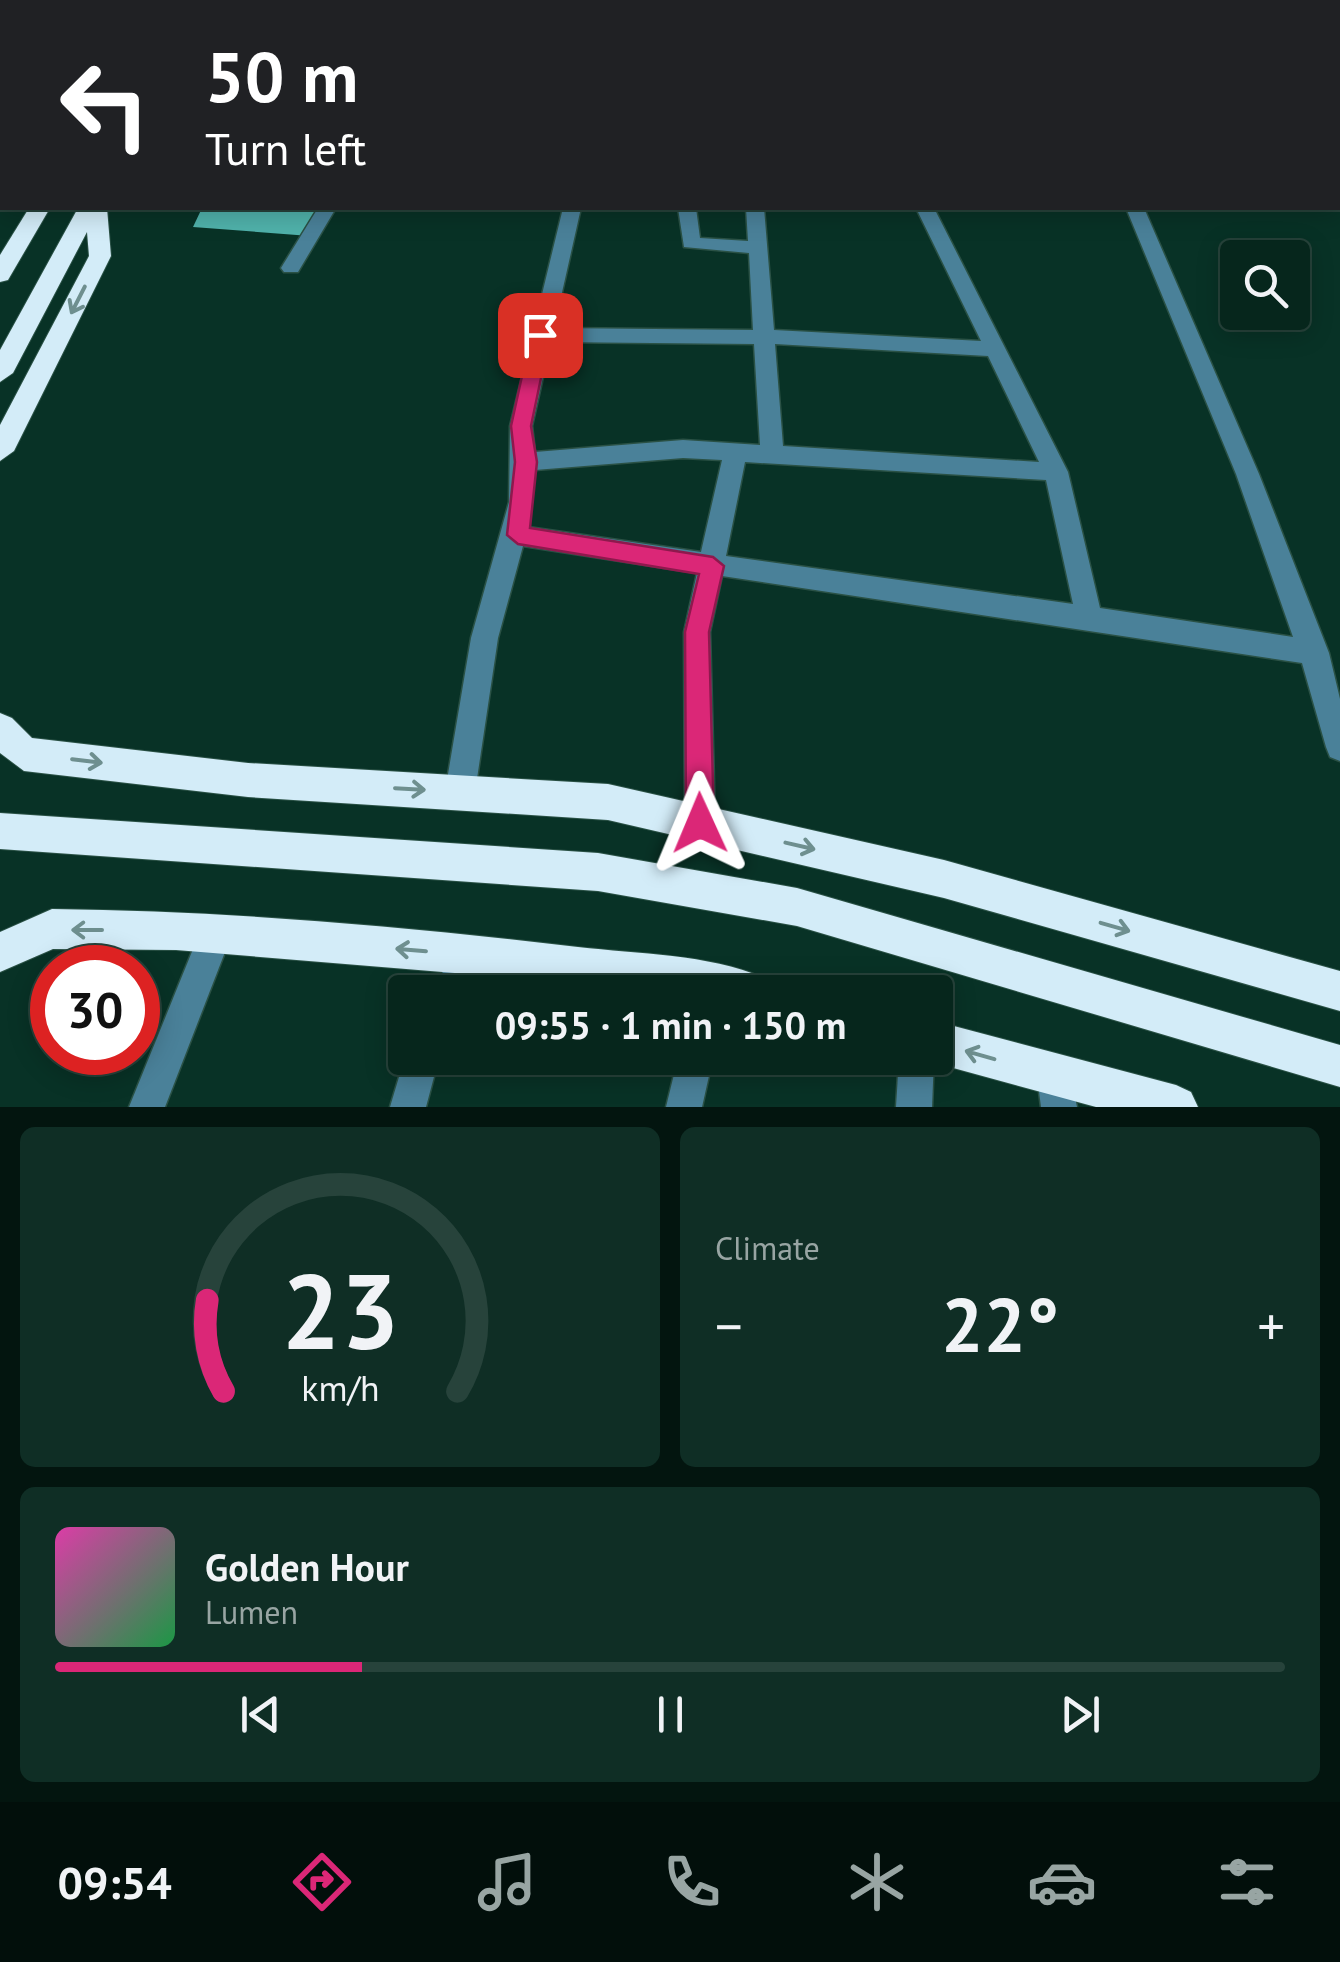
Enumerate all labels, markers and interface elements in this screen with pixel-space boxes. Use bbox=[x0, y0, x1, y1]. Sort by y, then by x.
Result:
text: 50 m bbox=[205, 31, 358, 121]
icon: left bbox=[40, 40, 170, 170]
text: Turn left bbox=[205, 119, 366, 177]
map controls bbox=[1220, 240, 1310, 330]
button: search bbox=[1220, 240, 1310, 330]
one-way arrow bbox=[68, 284, 87, 314]
pin bbox=[498, 293, 583, 378]
icon: arrive bbox=[513, 308, 568, 363]
one-way arrow bbox=[70, 752, 102, 771]
position arrow bbox=[648, 771, 752, 875]
one-way arrow bbox=[394, 780, 426, 799]
one-way arrow bbox=[783, 838, 815, 856]
one-way arrow bbox=[1098, 919, 1130, 937]
one-way arrow bbox=[72, 920, 104, 940]
one-way arrow bbox=[396, 940, 428, 959]
speed limit sign: 30 bbox=[30, 945, 160, 1075]
text: 09:55 · 1 min · 150 m bbox=[495, 1000, 846, 1049]
one-way arrow bbox=[965, 1045, 996, 1063]
text: Climate bbox=[715, 1227, 820, 1269]
text: 23 bbox=[281, 1243, 399, 1378]
text: 22° bbox=[941, 1276, 1059, 1373]
text: − bbox=[715, 1290, 743, 1361]
text: + bbox=[1257, 1290, 1285, 1361]
text: km/h bbox=[301, 1365, 379, 1411]
text: Golden Hour bbox=[205, 1542, 409, 1591]
text: Lumen bbox=[205, 1591, 298, 1633]
icon: previous bbox=[233, 1687, 288, 1742]
icon: pause bbox=[643, 1687, 698, 1742]
icon: next bbox=[1053, 1687, 1108, 1742]
icon: directions bbox=[287, 1847, 357, 1917]
icon: music bbox=[472, 1847, 542, 1917]
icon: phone bbox=[657, 1847, 727, 1917]
icon: climate bbox=[842, 1847, 912, 1917]
icon: car bbox=[1027, 1847, 1097, 1917]
icon: filters bbox=[1212, 1847, 1282, 1917]
text: 09:54 bbox=[58, 1853, 172, 1911]

